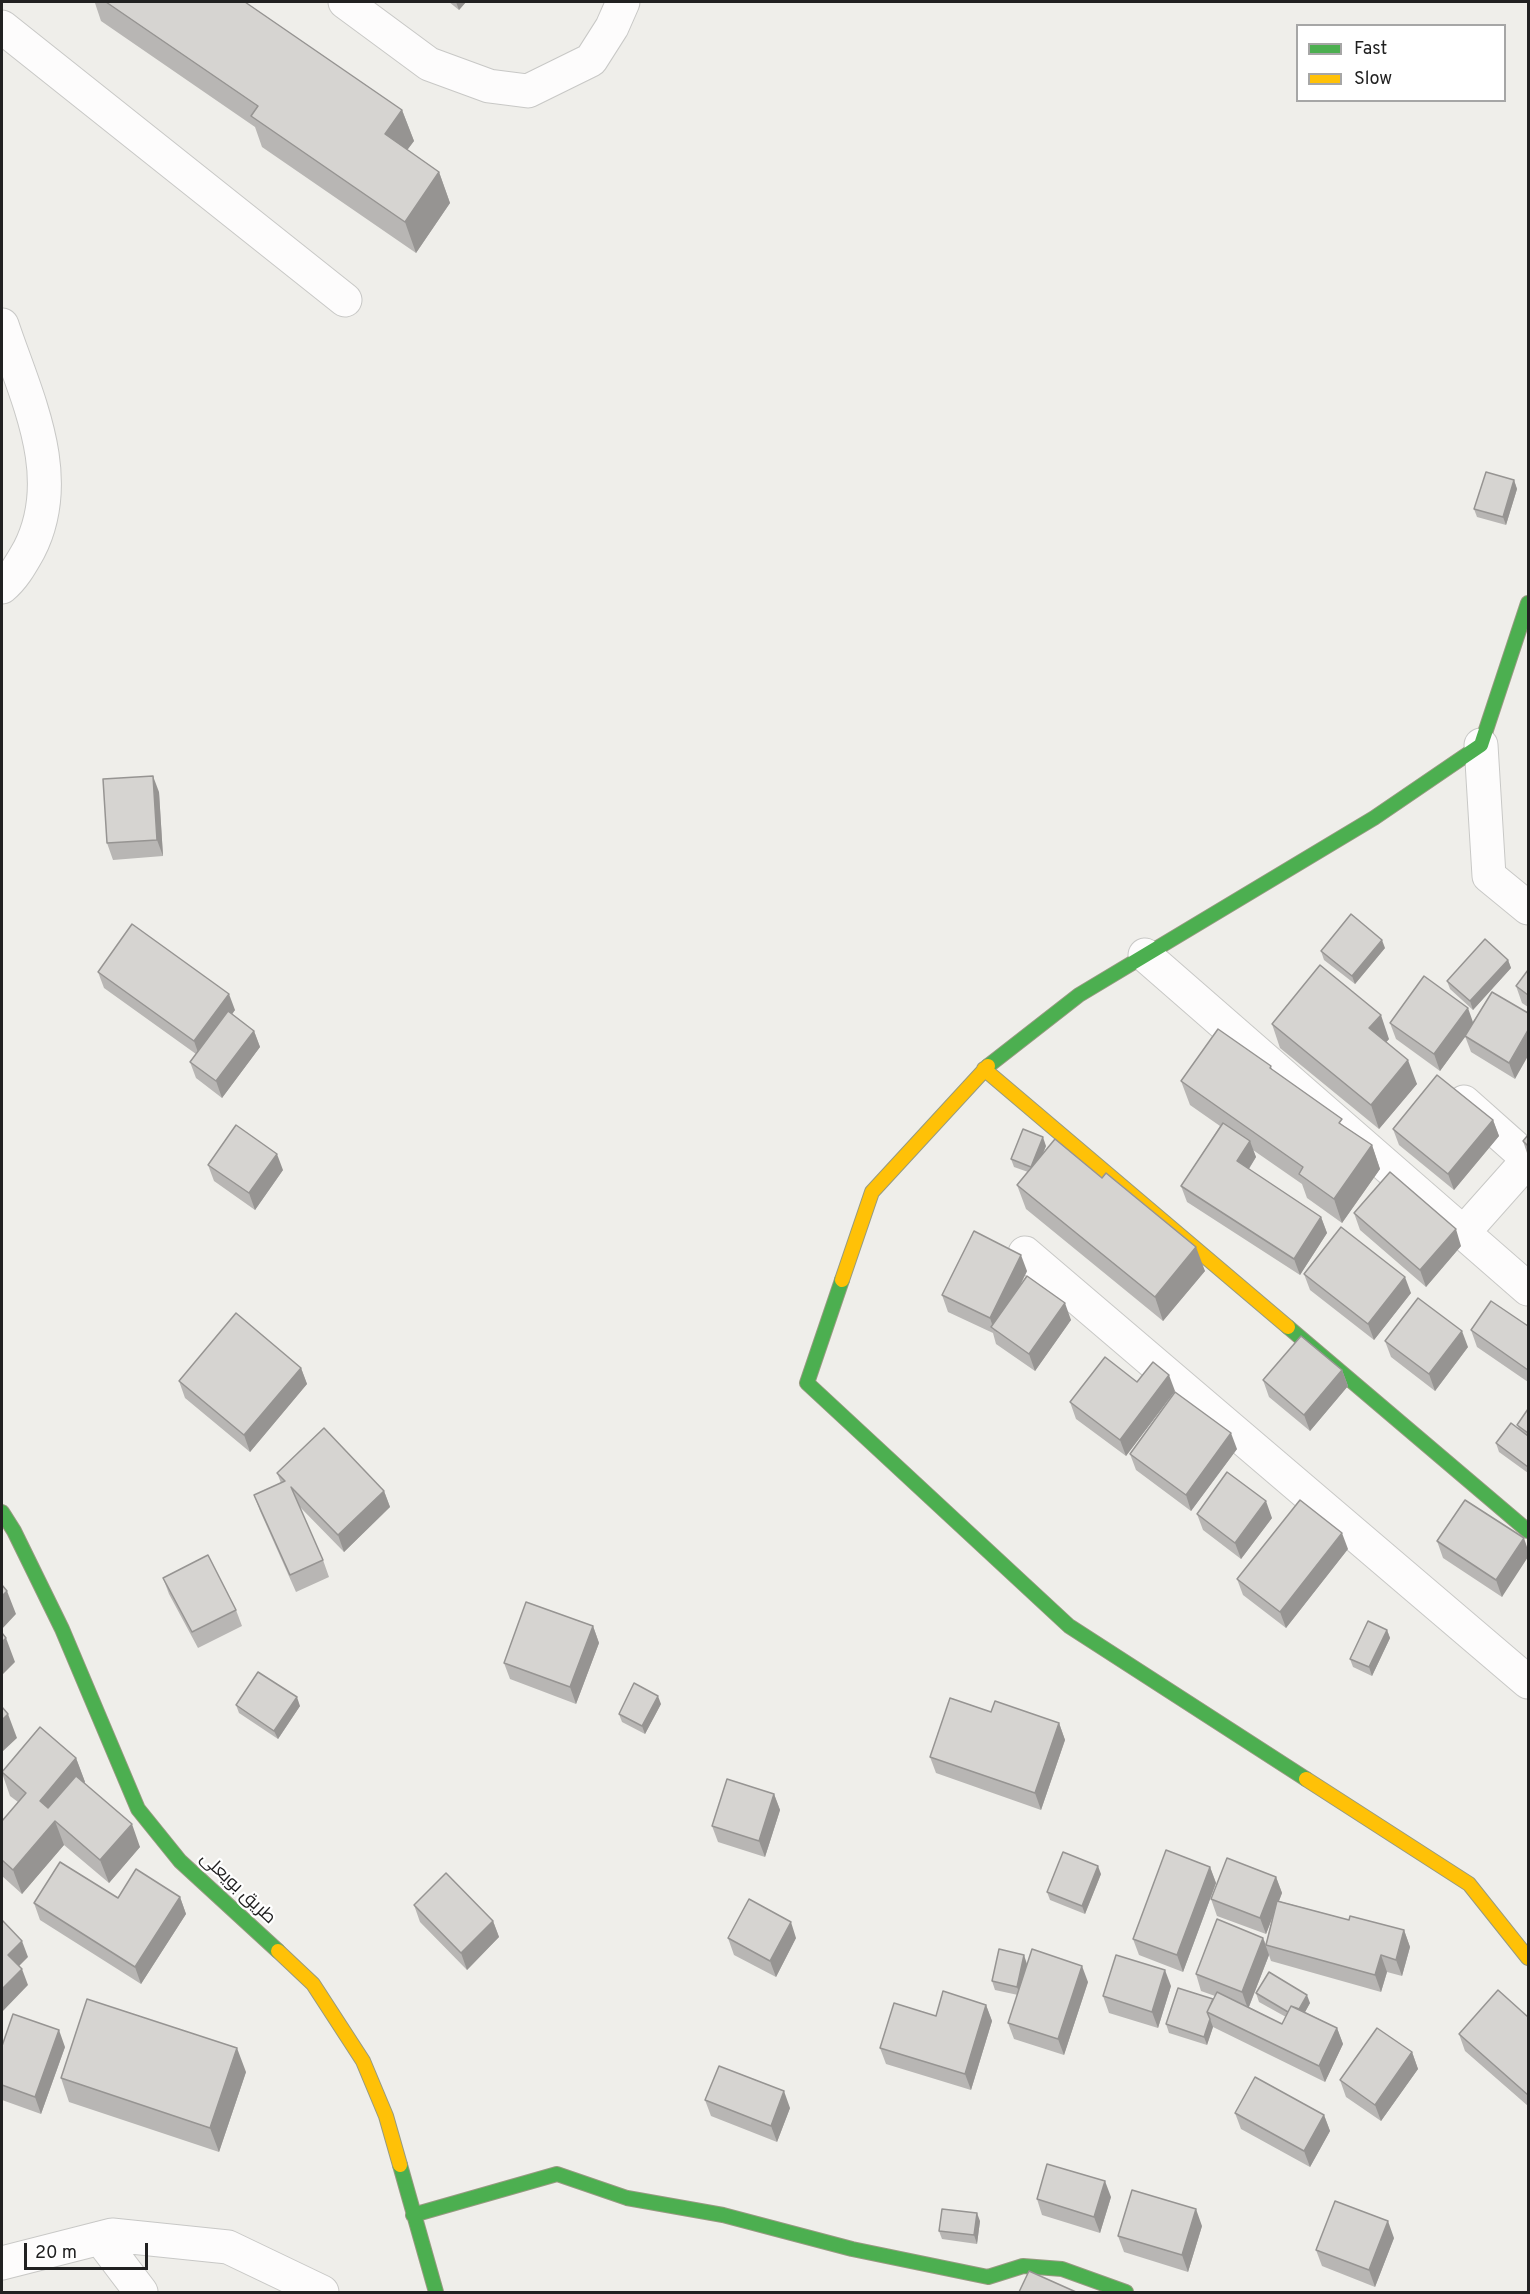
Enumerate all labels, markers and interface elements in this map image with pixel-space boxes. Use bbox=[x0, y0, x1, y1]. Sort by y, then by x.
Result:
legend bbox=[1296, 24, 1506, 102]
text: Fast bbox=[1354, 38, 1387, 61]
text: Slow bbox=[1354, 68, 1392, 91]
street label: طريق بويعلى bbox=[195, 1848, 279, 1930]
scale bar bbox=[27, 2231, 152, 2269]
text: 20 m bbox=[35, 2242, 77, 2265]

